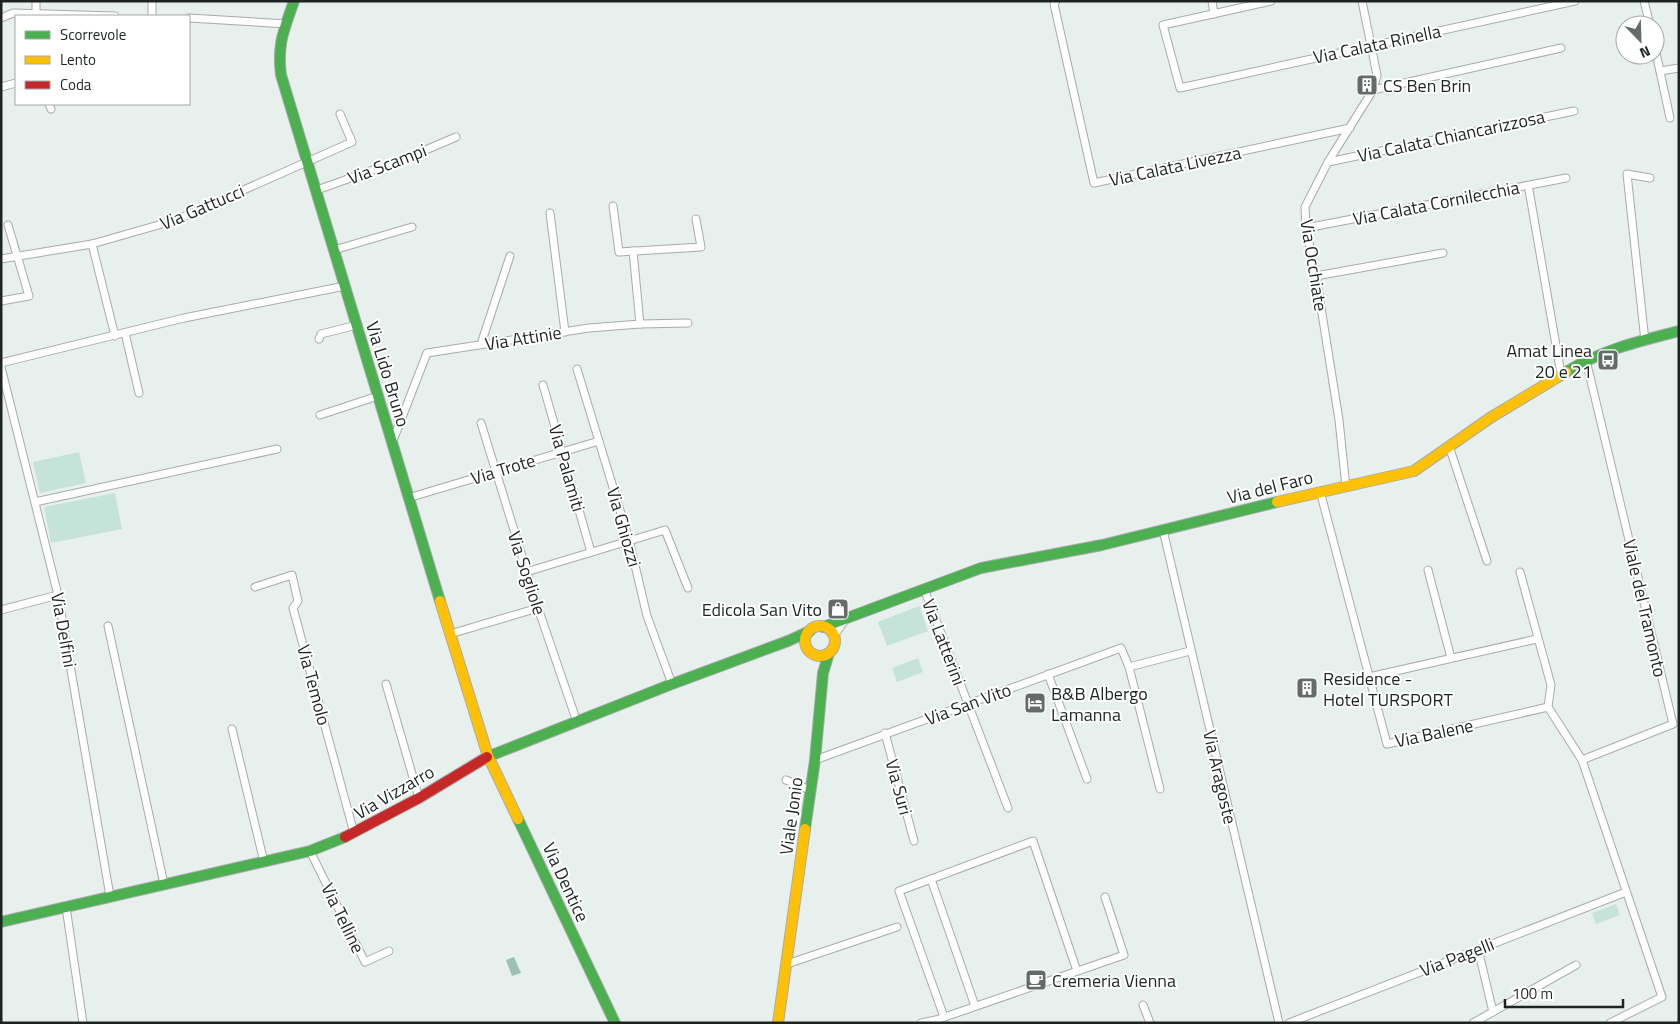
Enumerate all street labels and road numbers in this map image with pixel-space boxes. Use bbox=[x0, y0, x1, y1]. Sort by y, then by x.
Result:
street label: Via Calata Rinella bbox=[1311, 17, 1443, 71]
street label: Via Calata Chiancarizzosa bbox=[1355, 103, 1547, 169]
street label: Via Scampi bbox=[344, 137, 430, 191]
street label: Via Calata Livezza bbox=[1107, 139, 1243, 193]
street label: Via Calata Cornilecchia bbox=[1350, 174, 1522, 232]
street label: Via Gattucci bbox=[156, 177, 248, 237]
street label: Via Occhiate bbox=[1293, 217, 1335, 313]
street label: Via Lido Bruno bbox=[359, 318, 417, 430]
street label: Via Attinie bbox=[483, 319, 563, 357]
street label: Via Palamiti bbox=[542, 421, 592, 515]
street label: Via Trote bbox=[467, 446, 539, 492]
street label: Via del Faro bbox=[1224, 463, 1316, 511]
street label: Via Ghiozzi bbox=[600, 484, 648, 570]
street label: Via Sogliole bbox=[501, 528, 553, 618]
street label: Viale del Tramonto bbox=[1616, 536, 1674, 680]
street label: Via Delfini bbox=[44, 590, 84, 670]
street label: Via Latterini bbox=[915, 595, 973, 689]
street label: Via Temolo bbox=[290, 642, 338, 728]
street label: Via San Vito bbox=[921, 676, 1015, 732]
street label: Via Balene bbox=[1392, 712, 1476, 754]
street label: Via Aragoste bbox=[1196, 727, 1244, 827]
street label: Via Suri bbox=[879, 756, 919, 818]
street label: Via Vizzarro bbox=[349, 758, 439, 826]
street label: Viale Jonio bbox=[772, 775, 810, 857]
street label: Via Dentice bbox=[536, 838, 596, 926]
street label: Via Telline bbox=[314, 878, 372, 958]
street label: Via Pagelli bbox=[1416, 930, 1498, 984]

